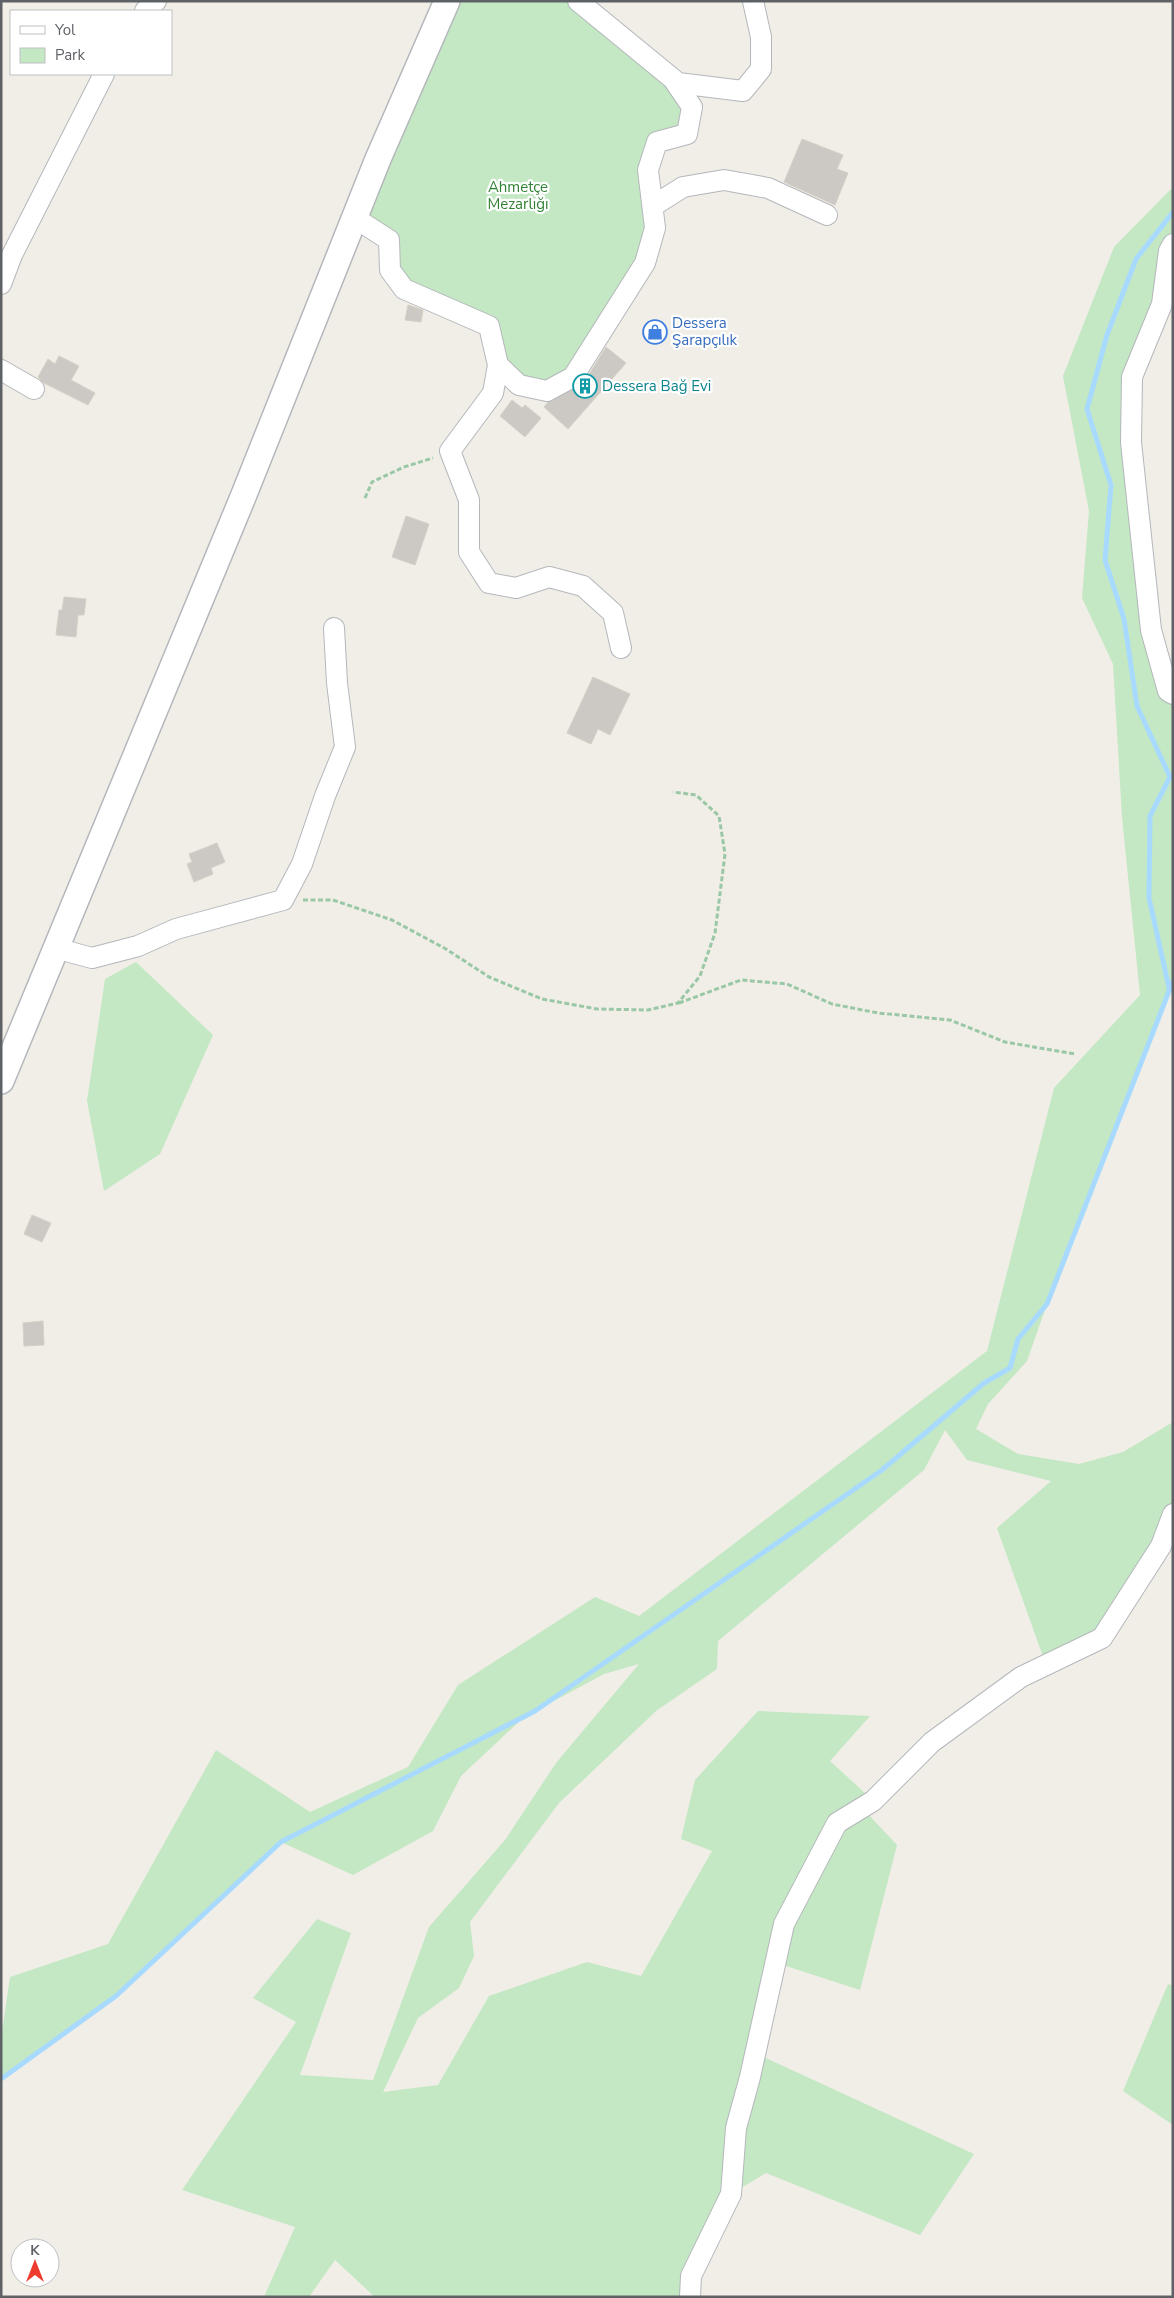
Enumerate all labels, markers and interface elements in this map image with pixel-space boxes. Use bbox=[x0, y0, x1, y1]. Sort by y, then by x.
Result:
legend bbox=[10, 10, 172, 75]
text: Yol bbox=[54, 20, 76, 40]
text: Park bbox=[55, 45, 85, 65]
park label: Ahmetçe Mezarlığı bbox=[487, 177, 549, 214]
place label: Dessera Şarapçılık bbox=[672, 313, 738, 350]
shop icon: Dessera Şarapçılık bbox=[642, 319, 668, 345]
building icon: Dessera Bağ Evi bbox=[572, 373, 598, 399]
place label: Dessera Bağ Evi bbox=[602, 376, 711, 396]
north arrow bbox=[10, 2238, 60, 2288]
text: K bbox=[30, 2241, 40, 2260]

